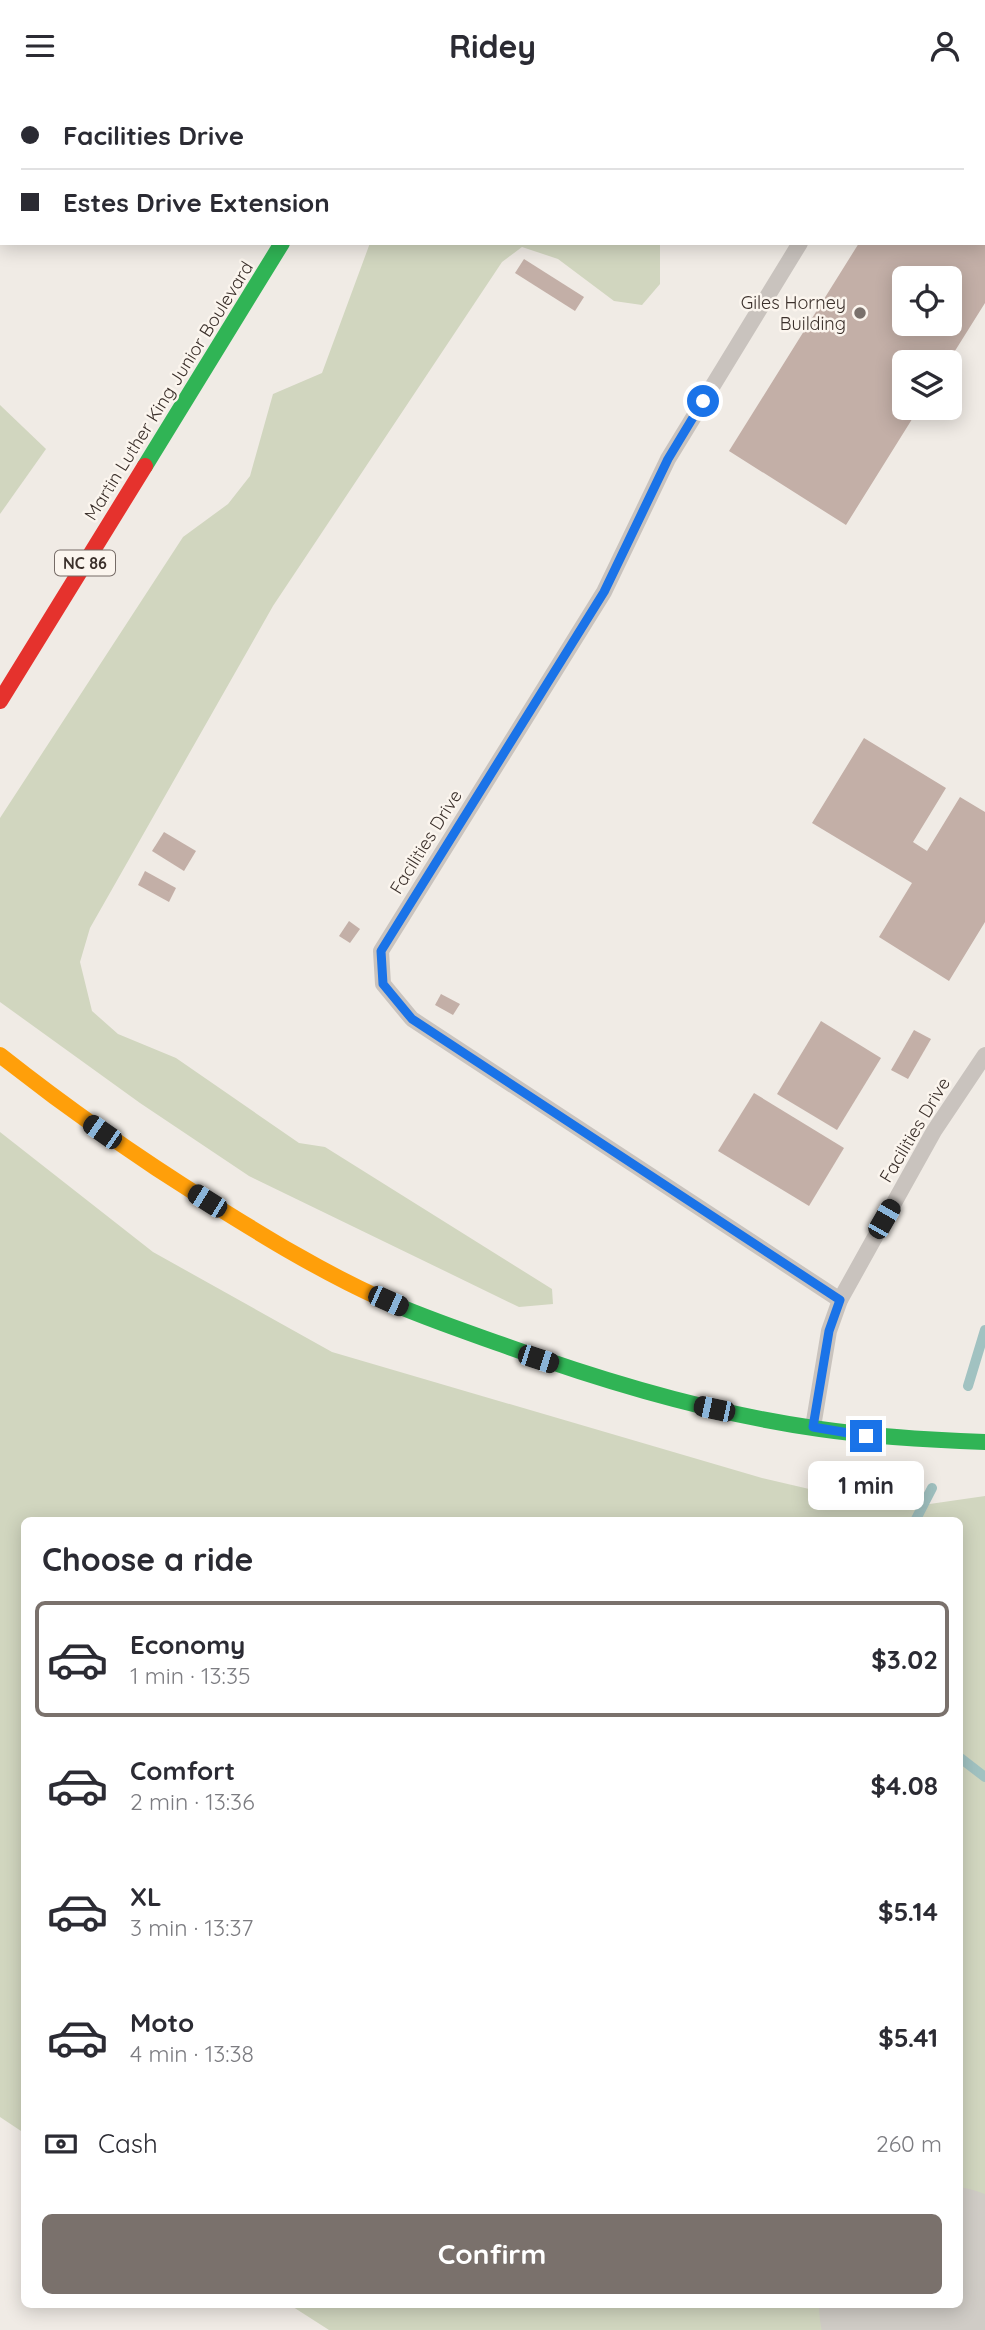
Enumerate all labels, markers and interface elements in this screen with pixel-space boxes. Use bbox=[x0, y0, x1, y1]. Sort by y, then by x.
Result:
text: Ridey bbox=[449, 26, 536, 66]
icon: menu bbox=[21, 27, 59, 65]
icon: person bbox=[926, 27, 964, 65]
text: Facilities Drive bbox=[63, 119, 244, 152]
text: Estes Drive Extension bbox=[63, 186, 330, 219]
street label: Martin Luther King Junior Boulevard bbox=[79, 257, 258, 524]
map controls bbox=[892, 266, 962, 420]
button: locate bbox=[892, 266, 962, 336]
place label: Giles Horney Building bbox=[741, 291, 846, 335]
marker: Giles Horney Building bbox=[852, 305, 868, 321]
button: layers bbox=[892, 350, 962, 420]
route start bbox=[687, 385, 719, 417]
road number: NC 86 bbox=[55, 551, 115, 576]
street label: Facilities Drive bbox=[384, 785, 467, 898]
street label: Facilities Drive bbox=[874, 1073, 955, 1187]
car bbox=[79, 1111, 126, 1153]
car bbox=[184, 1181, 231, 1221]
car bbox=[865, 1196, 904, 1242]
car bbox=[365, 1283, 412, 1319]
car bbox=[515, 1343, 562, 1375]
car bbox=[692, 1394, 737, 1424]
route end bbox=[850, 1420, 882, 1452]
callout: 1 min bbox=[808, 1461, 924, 1509]
text: 1 min bbox=[838, 1471, 894, 1500]
text: Choose a ride bbox=[42, 1539, 254, 1579]
icon: car bbox=[46, 1628, 109, 1691]
text: Economy bbox=[130, 1628, 245, 1661]
text: $3.02 bbox=[871, 1643, 938, 1676]
text: 1 min · 13:35 bbox=[130, 1661, 250, 1690]
icon: car bbox=[46, 1754, 109, 1817]
text: Comfort bbox=[130, 1754, 235, 1787]
text: $4.08 bbox=[871, 1769, 938, 1802]
text: 2 min · 13:36 bbox=[130, 1787, 255, 1816]
icon: car bbox=[46, 1880, 109, 1943]
text: XL bbox=[130, 1880, 162, 1913]
text: $5.14 bbox=[878, 1895, 938, 1928]
text: 3 min · 13:37 bbox=[130, 1913, 253, 1942]
icon: car bbox=[46, 2006, 109, 2069]
text: Moto bbox=[130, 2006, 194, 2039]
text: $5.41 bbox=[878, 2021, 938, 2054]
text: 4 min · 13:38 bbox=[130, 2039, 254, 2068]
icon: cash bbox=[42, 2125, 80, 2163]
text: Cash bbox=[98, 2127, 158, 2160]
text: 260 m bbox=[876, 2129, 942, 2158]
button: Confirm bbox=[42, 2214, 942, 2294]

